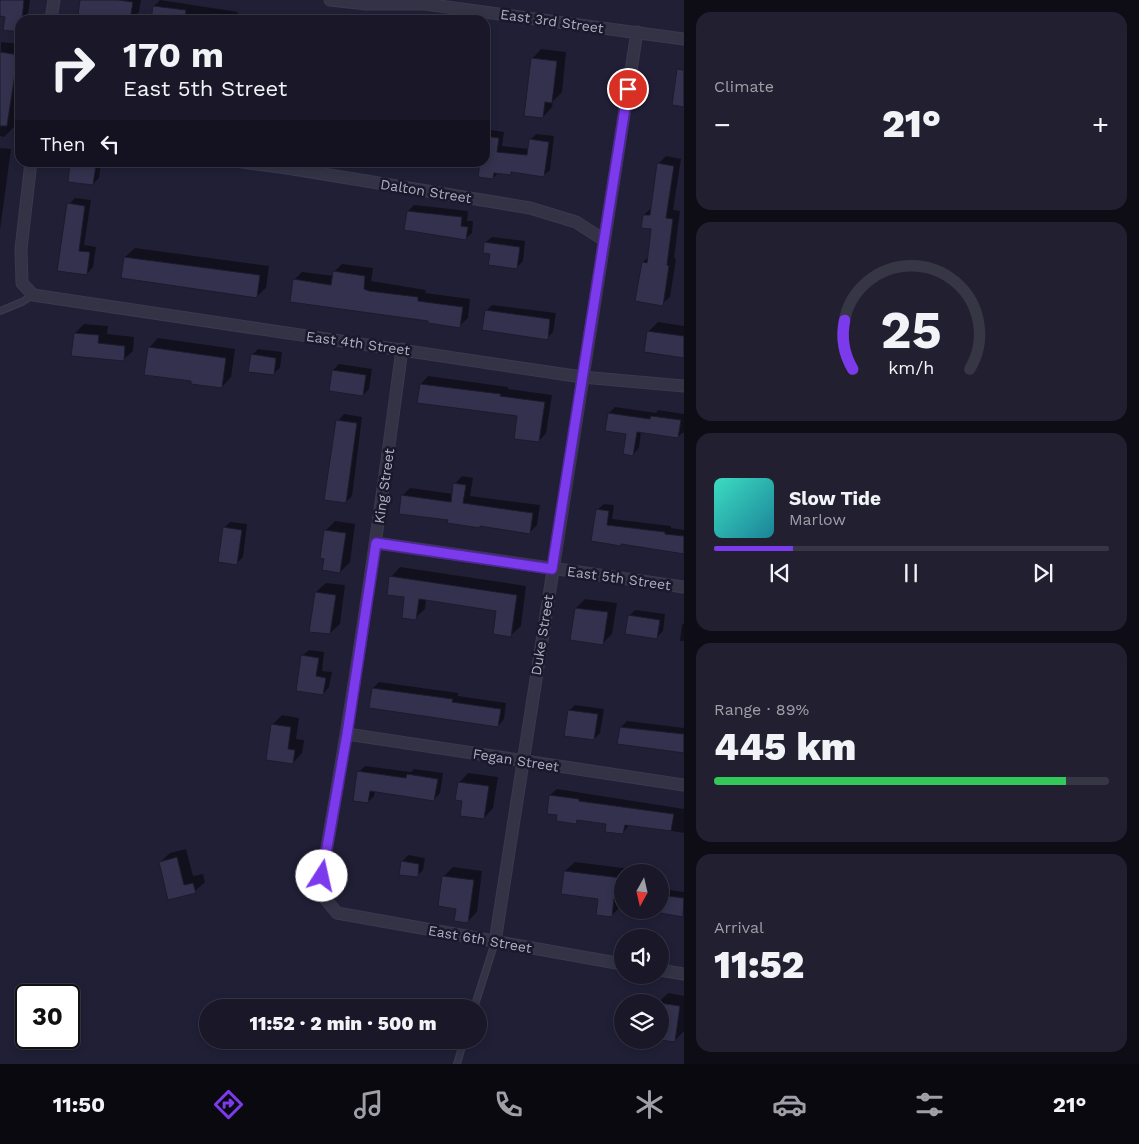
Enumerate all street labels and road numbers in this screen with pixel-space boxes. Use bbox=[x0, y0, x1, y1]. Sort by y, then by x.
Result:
street label: East 3rd Street bbox=[499, 6, 605, 36]
street label: Dalton Street bbox=[379, 176, 473, 206]
street label: East 4th Street bbox=[305, 328, 411, 358]
street label: King Street bbox=[371, 447, 397, 525]
street label: East 5th Street bbox=[566, 563, 672, 593]
street label: Duke Street bbox=[528, 593, 556, 676]
street label: Fegan Street bbox=[472, 745, 560, 775]
street label: East 6th Street bbox=[427, 922, 533, 956]

